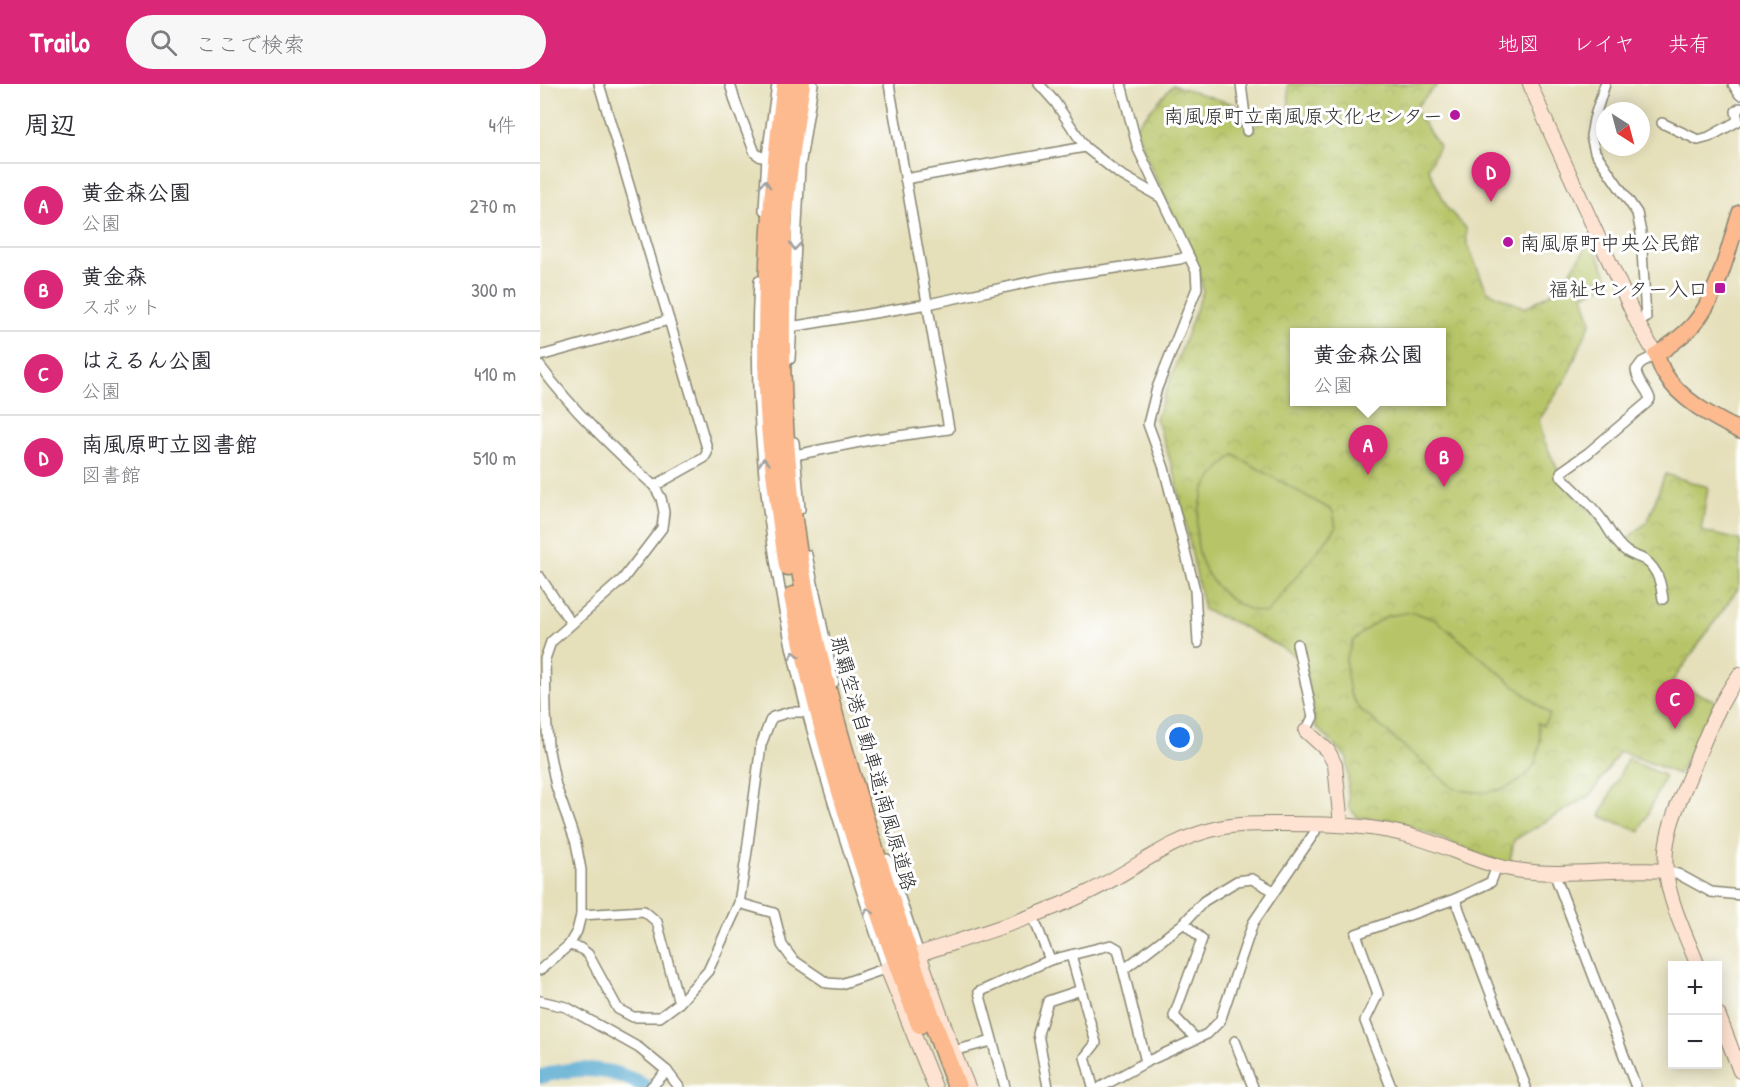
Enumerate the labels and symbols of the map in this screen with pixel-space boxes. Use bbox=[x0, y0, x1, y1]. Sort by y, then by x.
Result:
place label: 南風原町立南風原文化センター bbox=[1164, 102, 1443, 129]
north arrow bbox=[1596, 102, 1650, 156]
marker: 南風原町立南風原文化センター bbox=[1448, 108, 1462, 122]
pin: D bbox=[1472, 152, 1510, 202]
one-way arrow bbox=[759, 179, 772, 188]
place label: 南風原町中央公民館 bbox=[1520, 229, 1700, 256]
marker: 南風原町中央公民館 bbox=[1501, 235, 1515, 249]
one-way arrow bbox=[789, 242, 802, 251]
place label: 福祉センター入口 bbox=[1549, 275, 1708, 302]
marker: 福祉センター入口 bbox=[1713, 281, 1727, 295]
pin: A bbox=[1348, 426, 1388, 475]
pin: B bbox=[1424, 438, 1464, 487]
one-way arrow bbox=[758, 458, 771, 467]
street label: 那覇空港自動車道;南風原道路 bbox=[825, 632, 923, 894]
one-way arrow bbox=[788, 650, 801, 660]
pin: C bbox=[1656, 680, 1694, 729]
your location bbox=[1165, 723, 1194, 752]
one-way arrow bbox=[863, 907, 876, 918]

